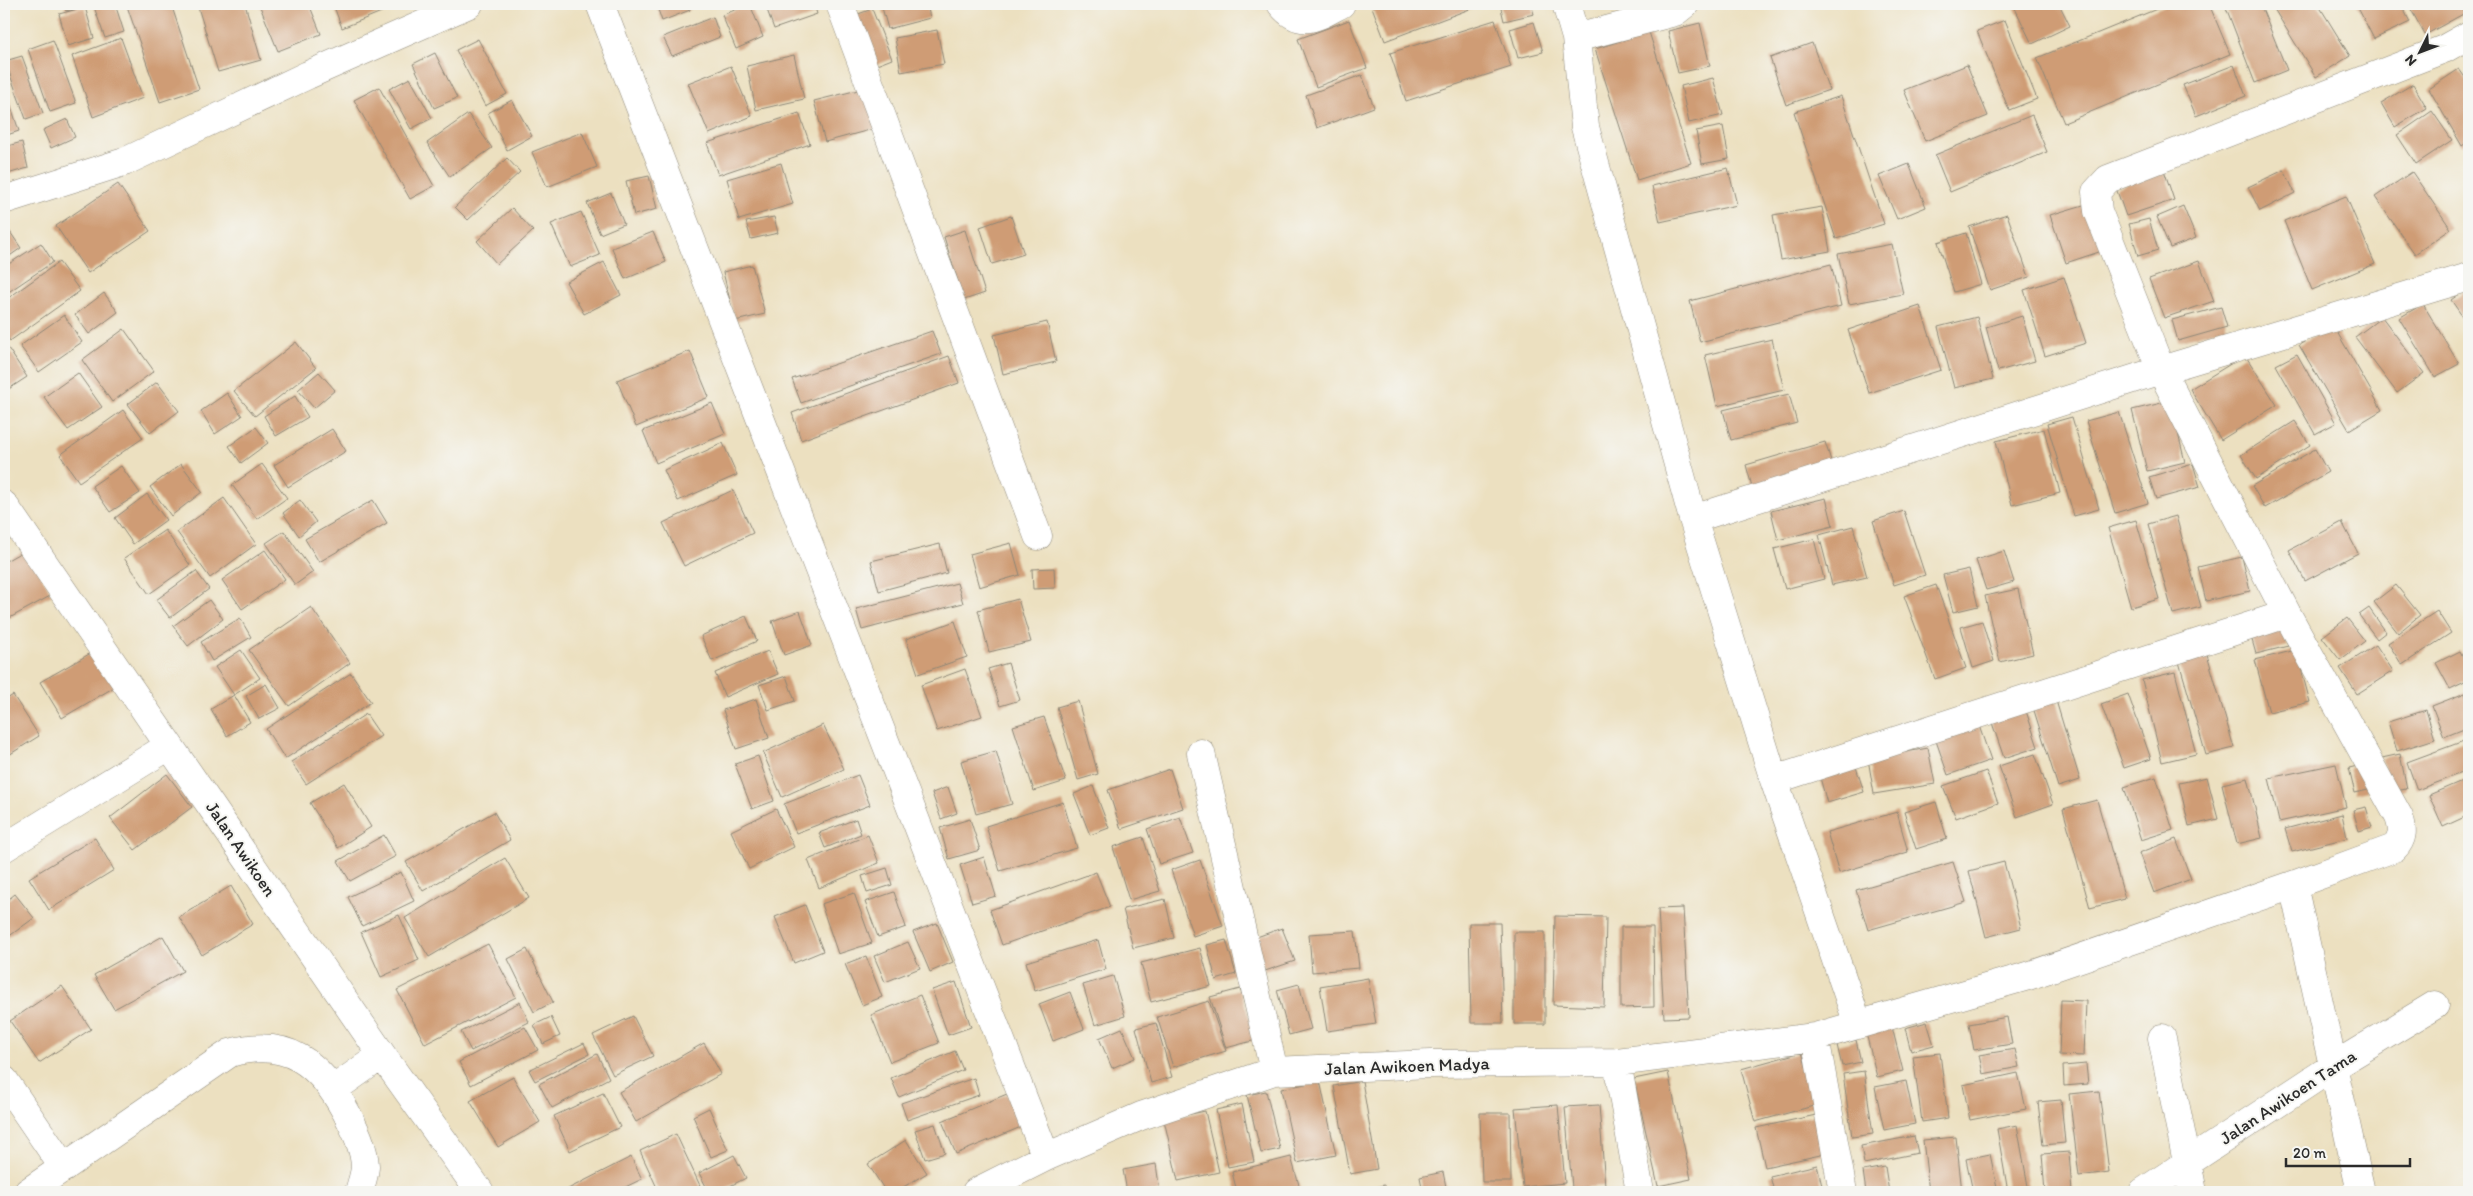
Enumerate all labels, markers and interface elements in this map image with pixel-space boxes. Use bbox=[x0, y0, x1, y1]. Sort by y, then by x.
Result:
north arrow bbox=[2396, 28, 2446, 78]
text: N bbox=[2401, 51, 2420, 70]
street label: Jalan Awikoen bbox=[201, 797, 281, 901]
street label: Jalan Awikoen Tama bbox=[2216, 1044, 2361, 1149]
street label: Jalan Awikoen Madya bbox=[1324, 1052, 1491, 1080]
scale bar bbox=[2286, 1136, 2409, 1168]
text: 20 m bbox=[2293, 1144, 2327, 1162]

